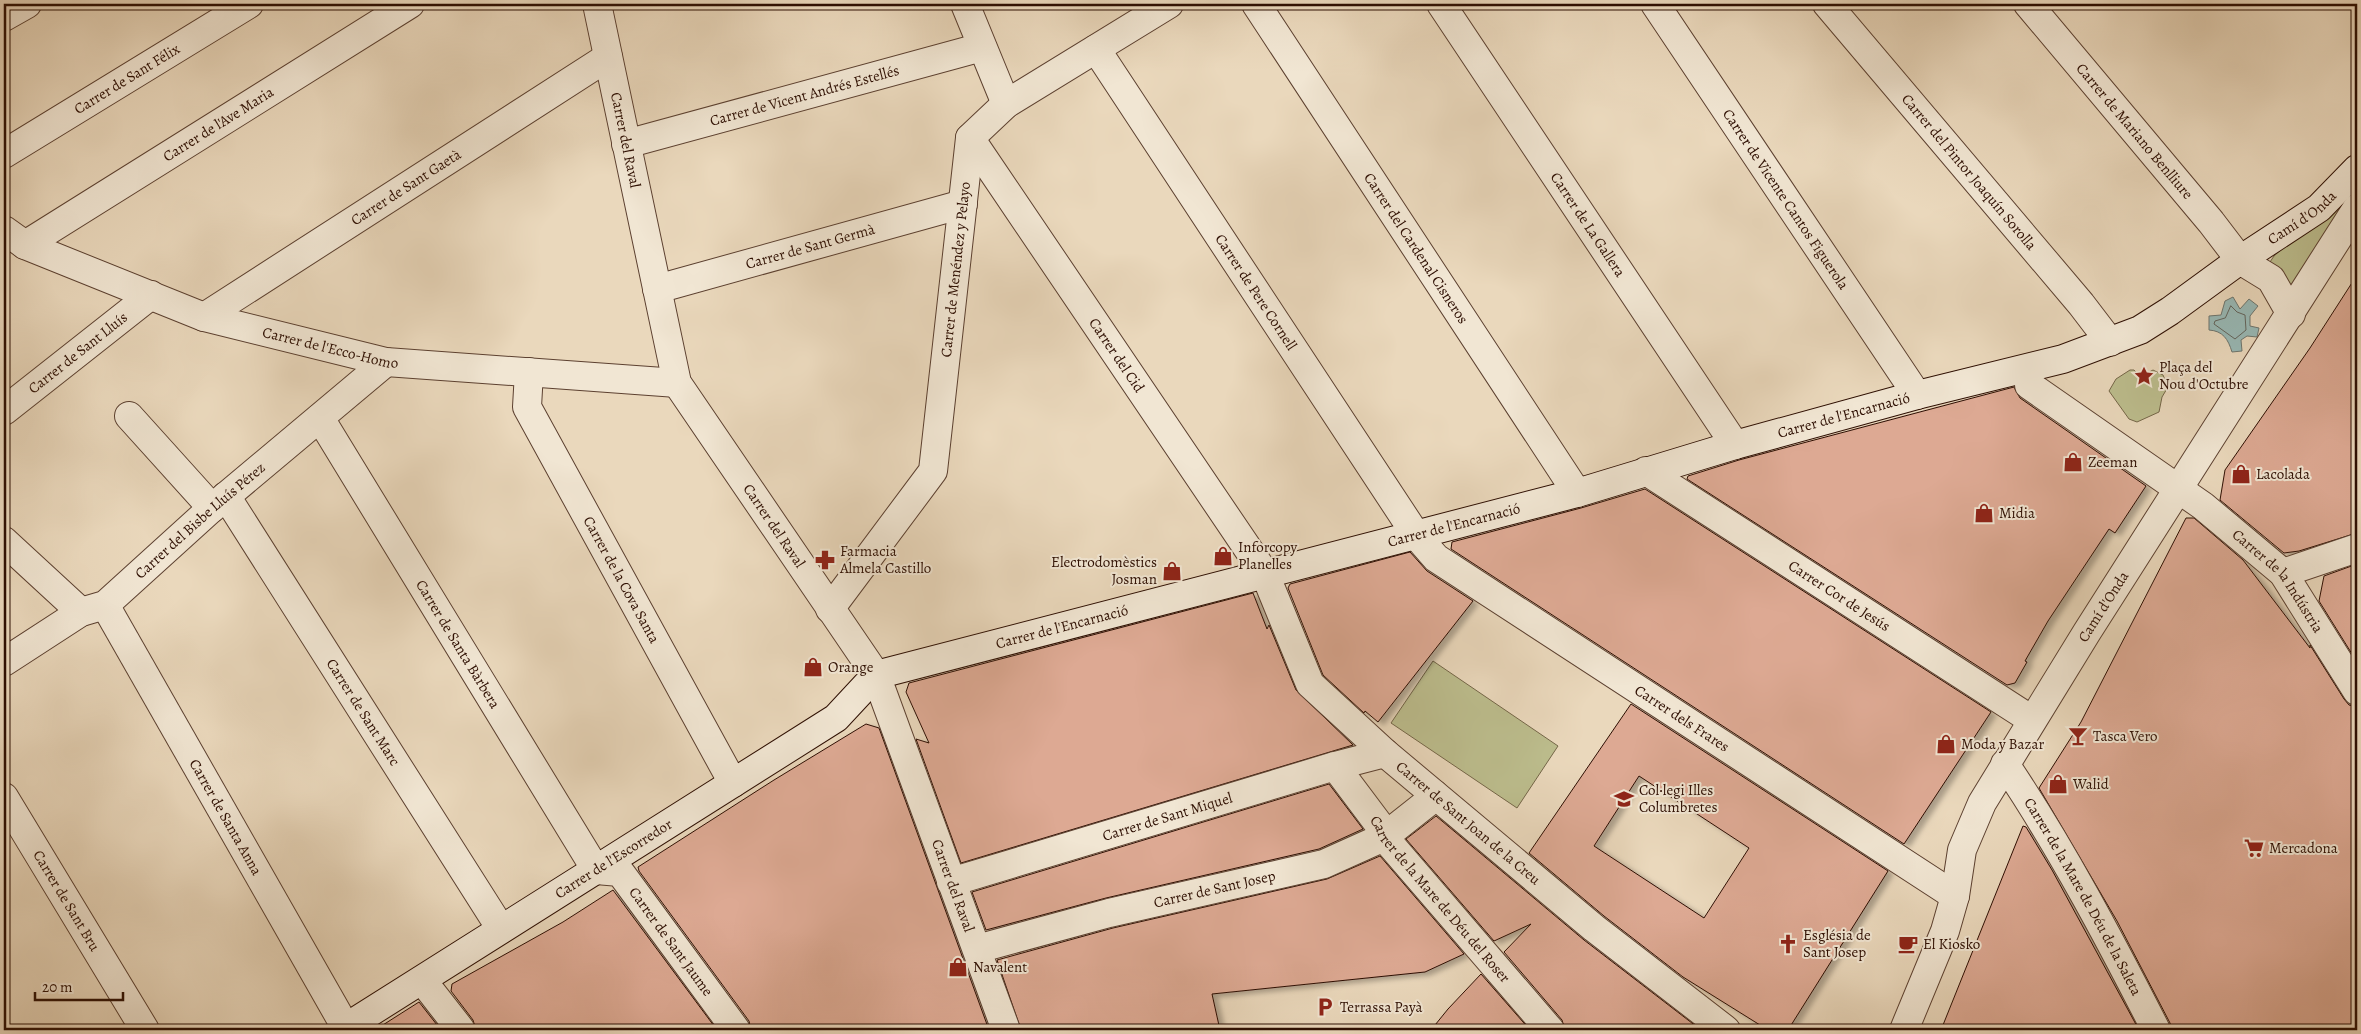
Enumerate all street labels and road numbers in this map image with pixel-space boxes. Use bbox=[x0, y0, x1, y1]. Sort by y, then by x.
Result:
street label: Carrer de Sant Félix bbox=[70, 39, 183, 119]
street label: Carrer de Mariano Benlliure bbox=[2072, 59, 2198, 204]
street label: Carrer de Vicent Andrés Estellés bbox=[707, 60, 902, 131]
street label: Carrer de l'Ave Maria bbox=[159, 82, 277, 166]
street label: Carrer del Pintor Joaquín Sorolla bbox=[1897, 89, 2041, 254]
street label: Carrer del Raval bbox=[606, 90, 646, 190]
street label: Carrer de Vicente Cantos Figuerola bbox=[1718, 105, 1854, 293]
street label: Carrer de Sant Gaetà bbox=[347, 144, 465, 230]
street label: Carrer de La Gallera bbox=[1546, 168, 1630, 281]
street label: Carrer del Cardenal Cisneros bbox=[1359, 169, 1473, 327]
street label: Carrer de Menéndez y Pelayo bbox=[936, 181, 975, 358]
street label: Camí d'Onda bbox=[2264, 186, 2341, 249]
street label: Carrer de Sant Germà bbox=[743, 219, 877, 274]
street label: Carrer de Pere Cornell bbox=[1210, 230, 1302, 354]
street label: Carrer de Sant Lluís bbox=[24, 307, 132, 398]
street label: Carrer del Cid bbox=[1084, 314, 1150, 397]
street label: Carrer de l'Ecco-Homo bbox=[260, 322, 399, 373]
street label: Carrer de l'Encarnació bbox=[1775, 387, 1912, 443]
street label: Carrer del Bisbe Lluís Pérez bbox=[131, 458, 269, 583]
street label: Carrer del Raval bbox=[739, 480, 810, 572]
street label: Carrer de l'Encarnació bbox=[1385, 498, 1522, 552]
street label: Carrer de la Cova Santa bbox=[579, 513, 665, 647]
street label: Carrer de la Indústria bbox=[2228, 525, 2328, 637]
street label: Carrer Cor de Jesús bbox=[1784, 555, 1894, 636]
street label: Camí d'Onda bbox=[2073, 567, 2133, 646]
street label: Carrer de Santa Bàrbera bbox=[411, 576, 505, 712]
street label: Carrer de l'Encarnació bbox=[993, 600, 1130, 654]
street label: Carrer de Sant Marc bbox=[322, 655, 405, 770]
street label: Carrer dels Frares bbox=[1631, 680, 1733, 756]
street label: Carrer de Santa Anna bbox=[185, 755, 267, 879]
street label: Carrer de Sant Joan de la Creu bbox=[1392, 757, 1546, 890]
street label: Carrer de Sant Miquel bbox=[1100, 787, 1235, 846]
street label: Carrer de la Mare de Déu de la Saleta bbox=[2019, 794, 2147, 999]
street label: Carrer de la Mare de Déu del Roser bbox=[1365, 811, 1515, 987]
street label: Carrer de l'Escorredor bbox=[551, 814, 676, 903]
street label: Carrer del Raval bbox=[927, 836, 979, 935]
street label: Carrer de Sant Bru bbox=[28, 846, 105, 955]
street label: Carrer de Sant Josep bbox=[1152, 865, 1277, 913]
street label: Carrer de Sant Jaume bbox=[624, 883, 718, 1000]

